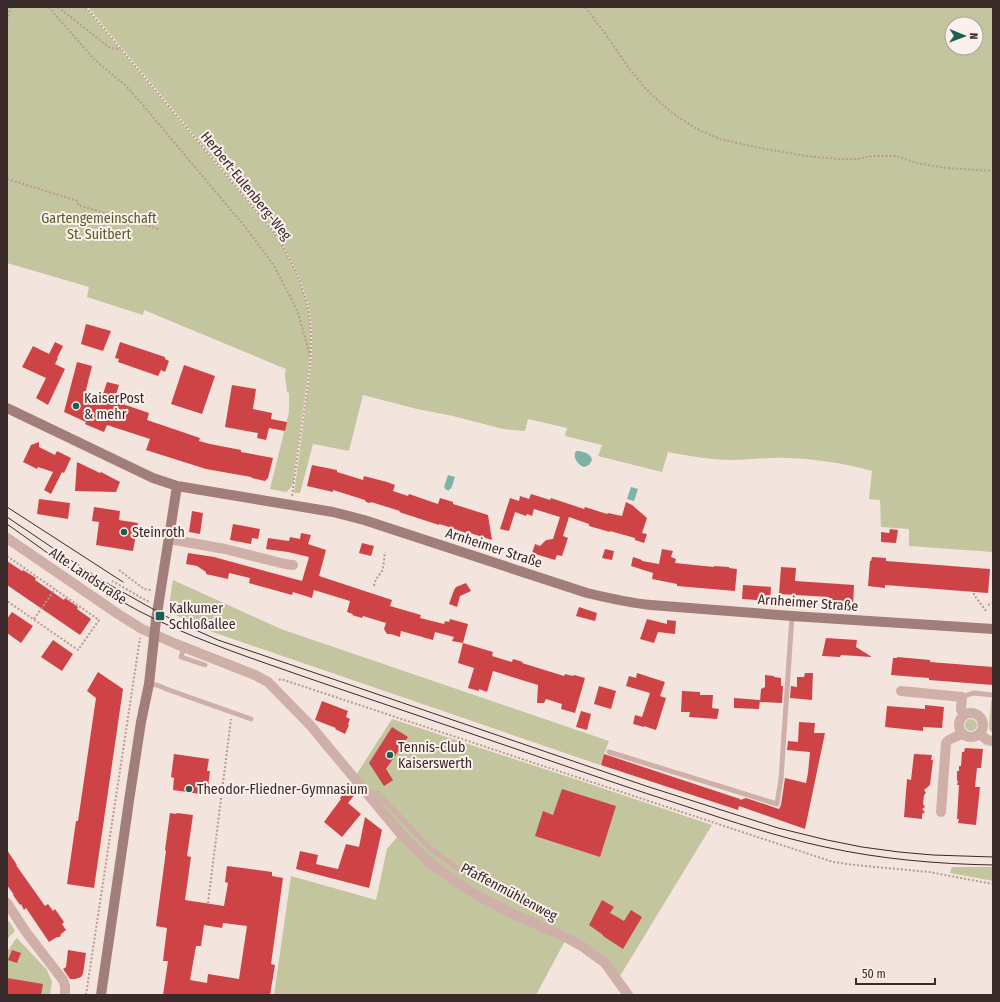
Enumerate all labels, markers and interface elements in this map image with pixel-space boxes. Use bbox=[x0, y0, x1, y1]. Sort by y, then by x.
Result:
north arrow bbox=[944, 16, 984, 56]
text: N bbox=[967, 33, 980, 40]
street label: Herbert-Eulenberg-Weg bbox=[197, 128, 295, 244]
park label: Gartengemeinschaft St. Suitbert bbox=[41, 210, 157, 243]
place label: KaiserPost & mehr bbox=[84, 390, 145, 423]
marker: KaiserPost & mehr bbox=[71, 401, 81, 411]
place label: Steinroth bbox=[132, 524, 185, 541]
street label: Arnheimer Straße bbox=[444, 524, 545, 572]
marker: Steinroth bbox=[119, 527, 129, 537]
street label: Alte Landstraße bbox=[46, 544, 130, 608]
street label: Arnheimer Straße bbox=[757, 591, 859, 615]
place label: Kalkumer Schloßallee bbox=[169, 600, 236, 633]
marker: Kalkumer Schloßallee bbox=[154, 610, 166, 622]
place label: Tennis-Club Kaiserswerth bbox=[398, 739, 472, 772]
marker: Tennis-Club Kaiserswerth bbox=[385, 750, 395, 760]
place label: Theodor-Fliedner-Gymnasium bbox=[197, 781, 368, 798]
marker: Theodor-Fliedner-Gymnasium bbox=[184, 784, 194, 794]
street label: Pfaffenmühlenweg bbox=[458, 859, 561, 925]
scale bar bbox=[856, 960, 935, 986]
text: 50 m bbox=[862, 967, 886, 981]

